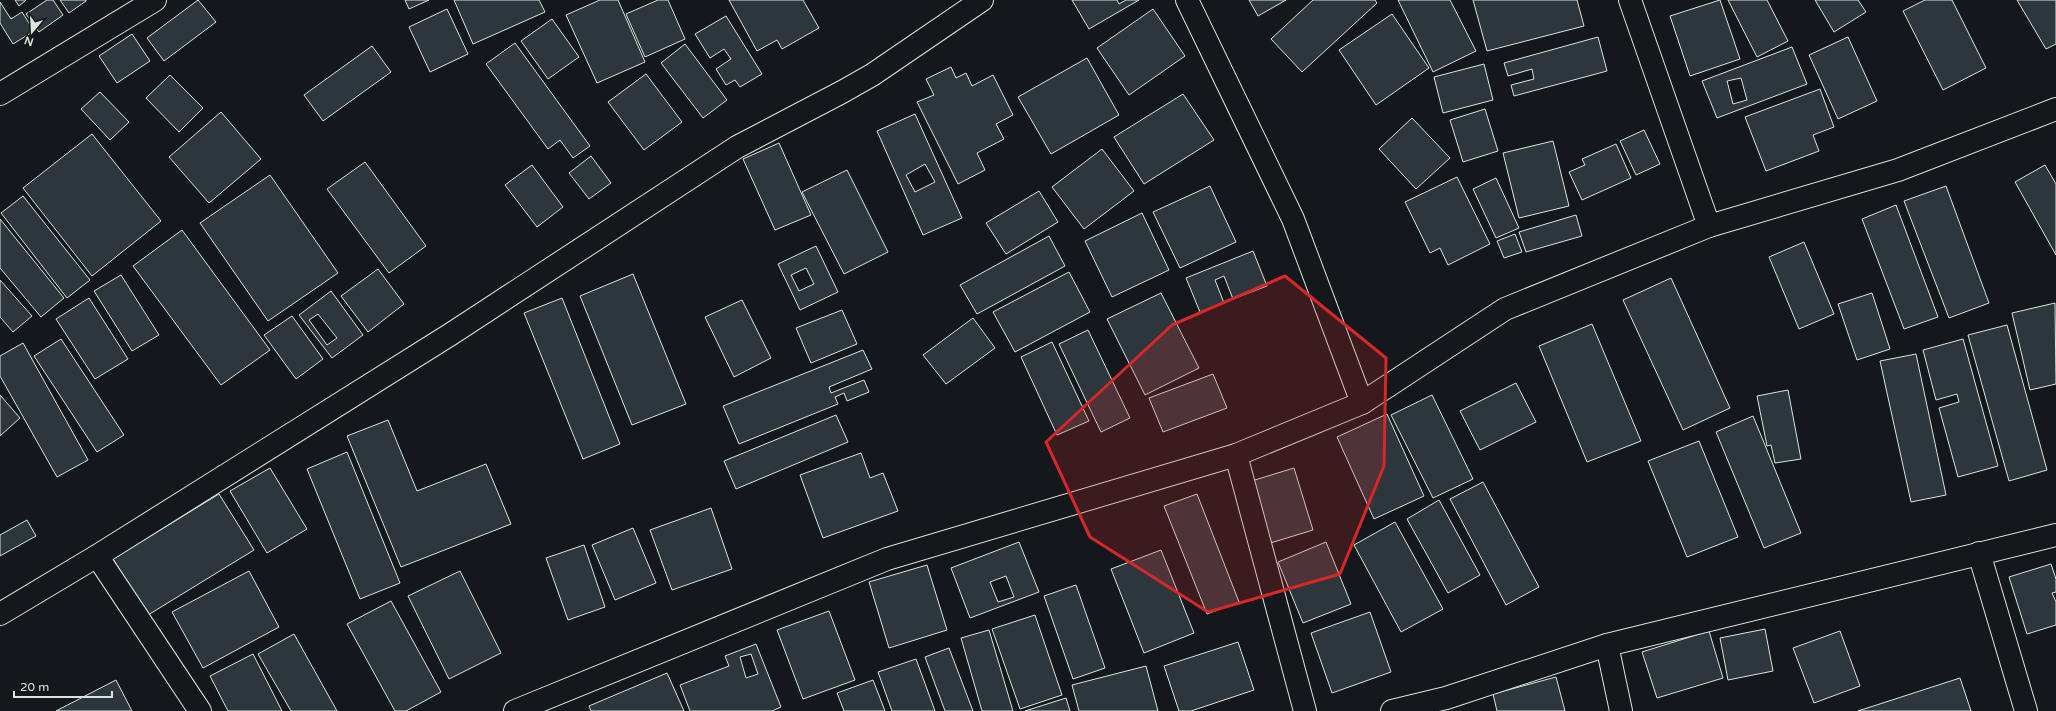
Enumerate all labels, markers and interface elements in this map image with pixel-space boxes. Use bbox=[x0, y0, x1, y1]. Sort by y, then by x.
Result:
north arrow bbox=[12, 12, 52, 52]
text: N bbox=[23, 33, 35, 49]
scale bar bbox=[14, 673, 112, 699]
text: 20 m bbox=[20, 680, 49, 694]

